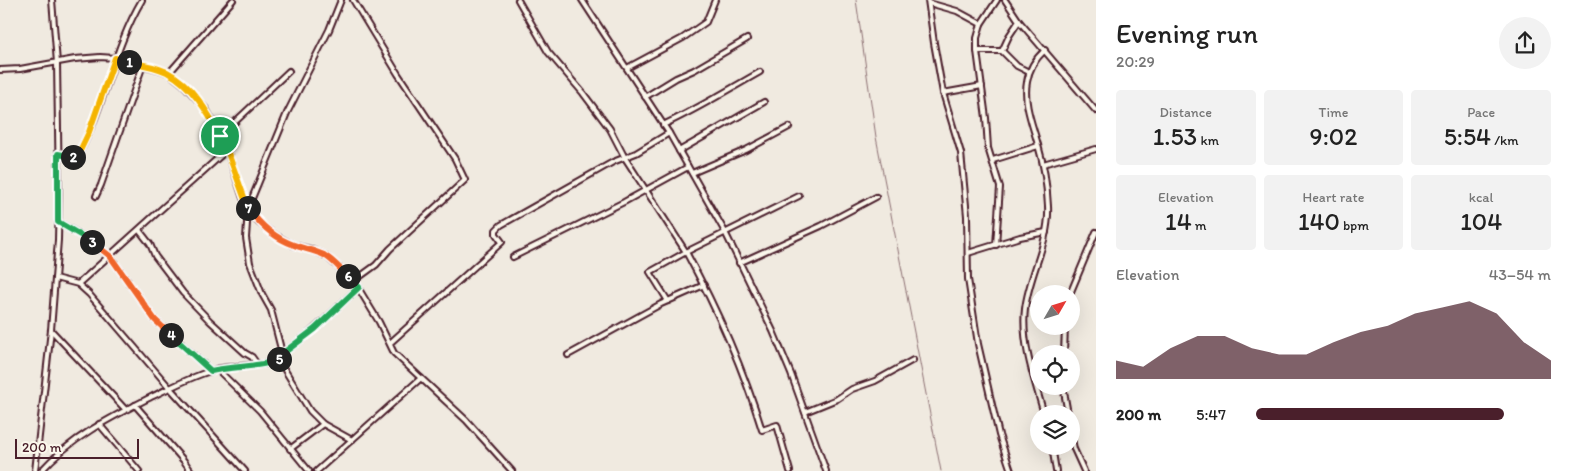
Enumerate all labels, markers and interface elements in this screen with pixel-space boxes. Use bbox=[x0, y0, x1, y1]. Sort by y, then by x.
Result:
text: Evening run bbox=[1116, 16, 1258, 50]
button: share bbox=[1499, 17, 1551, 69]
pin: 1 bbox=[116, 50, 142, 74]
text: 20:29 bbox=[1116, 52, 1155, 71]
text: 1 bbox=[126, 54, 133, 71]
text: Distance bbox=[1160, 104, 1212, 121]
text: Time bbox=[1319, 104, 1348, 121]
text: Pace bbox=[1467, 104, 1495, 121]
pin bbox=[199, 115, 241, 157]
text: 1.53 bbox=[1153, 121, 1197, 151]
text: 9:02 bbox=[1310, 121, 1357, 151]
text: 5:54 bbox=[1444, 121, 1491, 151]
icon: arrive bbox=[206, 122, 234, 150]
text: km bbox=[1197, 132, 1219, 149]
text: /km bbox=[1491, 132, 1519, 149]
pin: 2 bbox=[60, 144, 86, 170]
text: 2 bbox=[70, 149, 77, 166]
text: Elevation bbox=[1158, 189, 1214, 206]
text: Heart rate bbox=[1303, 189, 1364, 206]
text: kcal bbox=[1469, 189, 1494, 206]
pin: 7 bbox=[236, 196, 260, 220]
text: 7 bbox=[245, 200, 252, 217]
text: 14 bbox=[1165, 206, 1192, 236]
text: 140 bbox=[1298, 206, 1340, 236]
text: 104 bbox=[1460, 206, 1502, 236]
text: m bbox=[1192, 217, 1207, 234]
text: bpm bbox=[1340, 217, 1369, 234]
pin: 3 bbox=[80, 230, 104, 254]
text: 3 bbox=[89, 234, 96, 251]
pin: 6 bbox=[336, 264, 360, 288]
text: Elevation bbox=[1116, 265, 1180, 284]
text: 43–54 m bbox=[1489, 265, 1551, 284]
text: 6 bbox=[345, 268, 352, 285]
north arrow bbox=[1030, 285, 1080, 335]
map controls bbox=[1030, 285, 1080, 455]
pin: 4 bbox=[158, 322, 184, 348]
text: 4 bbox=[167, 327, 176, 344]
button: locate bbox=[1030, 345, 1080, 395]
pin: 5 bbox=[266, 346, 292, 372]
text: 5 bbox=[276, 351, 283, 368]
button: layers bbox=[1030, 405, 1080, 455]
text: 200 m bbox=[1116, 405, 1161, 424]
text: 5:47 bbox=[1196, 405, 1226, 424]
scale bar bbox=[15, 436, 139, 459]
text: 200 m bbox=[22, 439, 62, 456]

